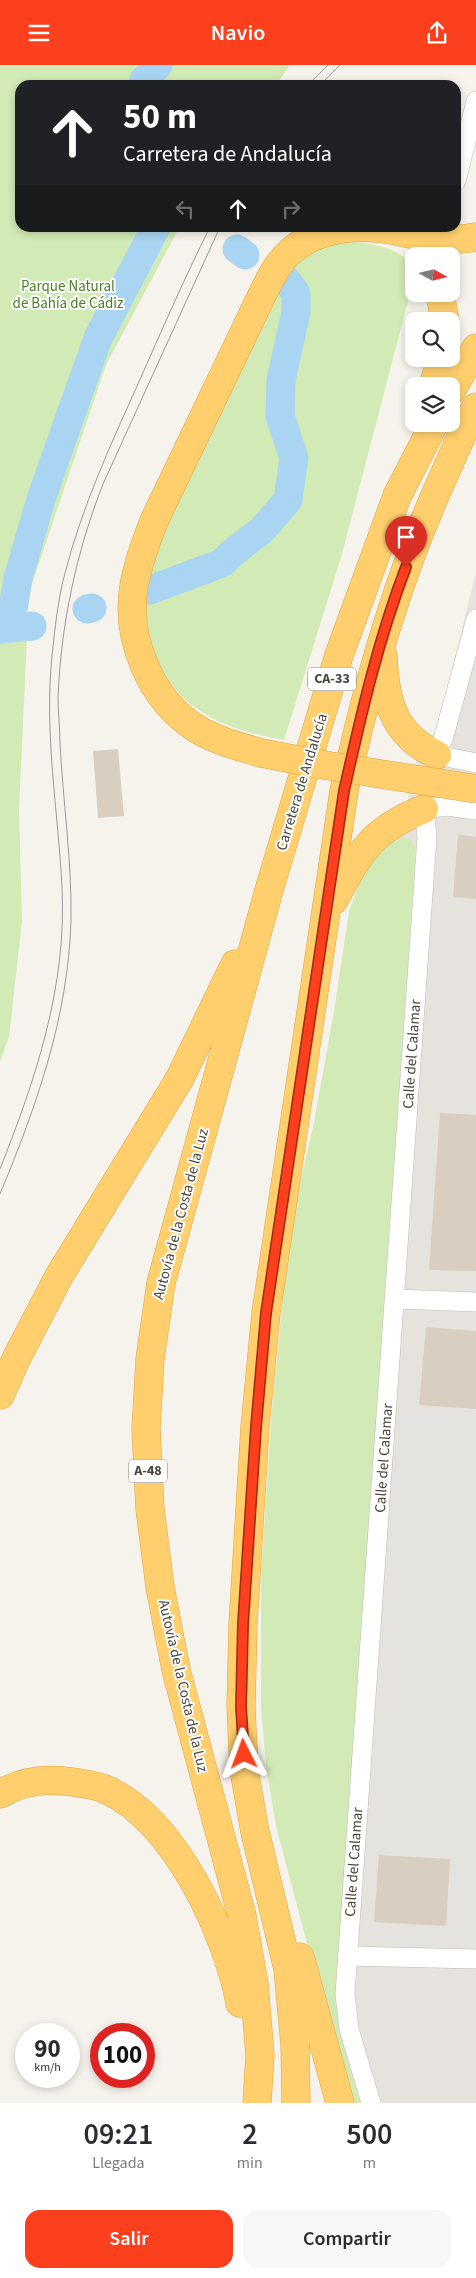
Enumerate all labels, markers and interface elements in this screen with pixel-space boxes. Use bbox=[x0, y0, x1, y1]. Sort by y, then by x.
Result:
text: Navio bbox=[211, 17, 265, 49]
icon: menu bbox=[25, 19, 53, 47]
icon: share bbox=[423, 19, 451, 47]
text: 50 m bbox=[123, 92, 197, 142]
icon: ahead bbox=[40, 100, 105, 165]
text: Carretera de Andalucía bbox=[123, 138, 332, 170]
icon: left bbox=[171, 195, 199, 223]
icon: ahead bbox=[224, 195, 252, 223]
icon: right bbox=[277, 195, 305, 223]
north arrow bbox=[405, 247, 460, 303]
map controls bbox=[405, 247, 460, 432]
park label: Parque Natural de Bahía de Cádiz bbox=[13, 276, 123, 314]
button: search bbox=[405, 312, 460, 367]
button: layers bbox=[405, 377, 460, 432]
pin bbox=[385, 516, 427, 567]
icon: arrive bbox=[392, 523, 420, 551]
road number: CA-33 bbox=[308, 667, 356, 691]
street label: Carretera de Andalucía bbox=[271, 711, 333, 853]
street label: Calle del Calamar bbox=[398, 998, 426, 1109]
street label: Autovía de la Costa de la Luz bbox=[148, 1126, 214, 1302]
street label: Calle del Calamar bbox=[370, 1402, 398, 1513]
road number: A-48 bbox=[129, 1459, 167, 1483]
street label: Autovía de la Costa de la Luz bbox=[153, 1598, 213, 1774]
position arrow bbox=[217, 1727, 269, 1779]
street label: Calle del Calamar bbox=[340, 1806, 368, 1917]
speed limit sign: 100 bbox=[90, 2023, 155, 2088]
text: 90 bbox=[34, 2031, 61, 2067]
text: km/h bbox=[34, 2059, 61, 2076]
text: 09:21 bbox=[84, 2113, 153, 2156]
text: 2 bbox=[242, 2113, 258, 2156]
text: 500 bbox=[346, 2113, 392, 2156]
text: Llegada bbox=[92, 2152, 145, 2174]
text: min bbox=[237, 2152, 263, 2174]
text: m bbox=[363, 2152, 376, 2174]
button: Salir bbox=[25, 2210, 233, 2268]
button: Compartir bbox=[243, 2210, 451, 2268]

